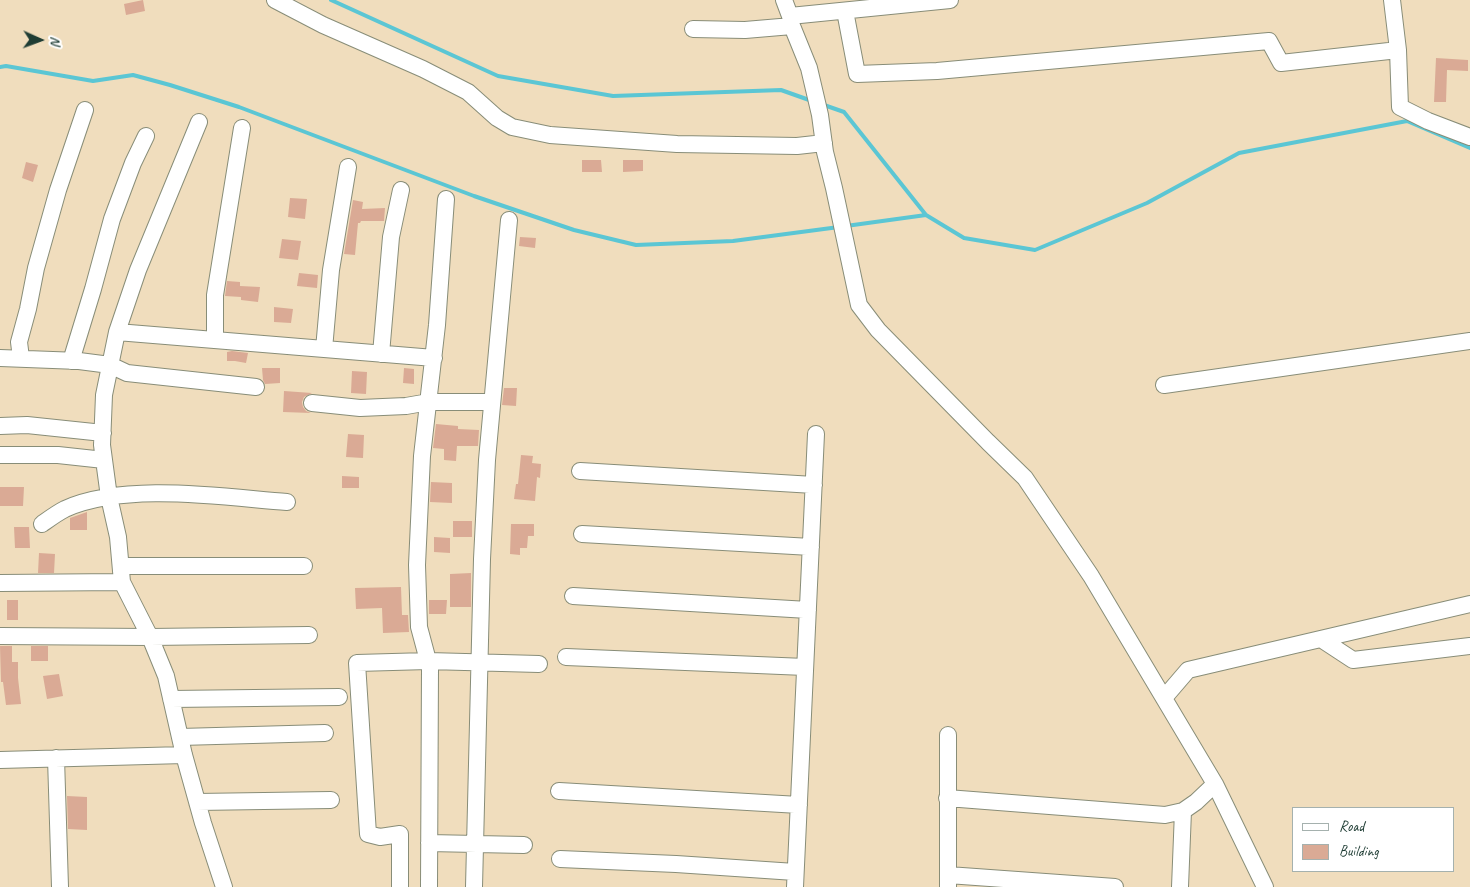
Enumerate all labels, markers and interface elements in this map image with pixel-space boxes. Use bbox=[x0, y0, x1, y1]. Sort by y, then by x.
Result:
north arrow bbox=[15, 15, 65, 65]
text: N bbox=[47, 36, 64, 45]
legend bbox=[1292, 807, 1455, 872]
text: Road bbox=[1339, 817, 1364, 836]
text: Building bbox=[1339, 842, 1378, 861]

